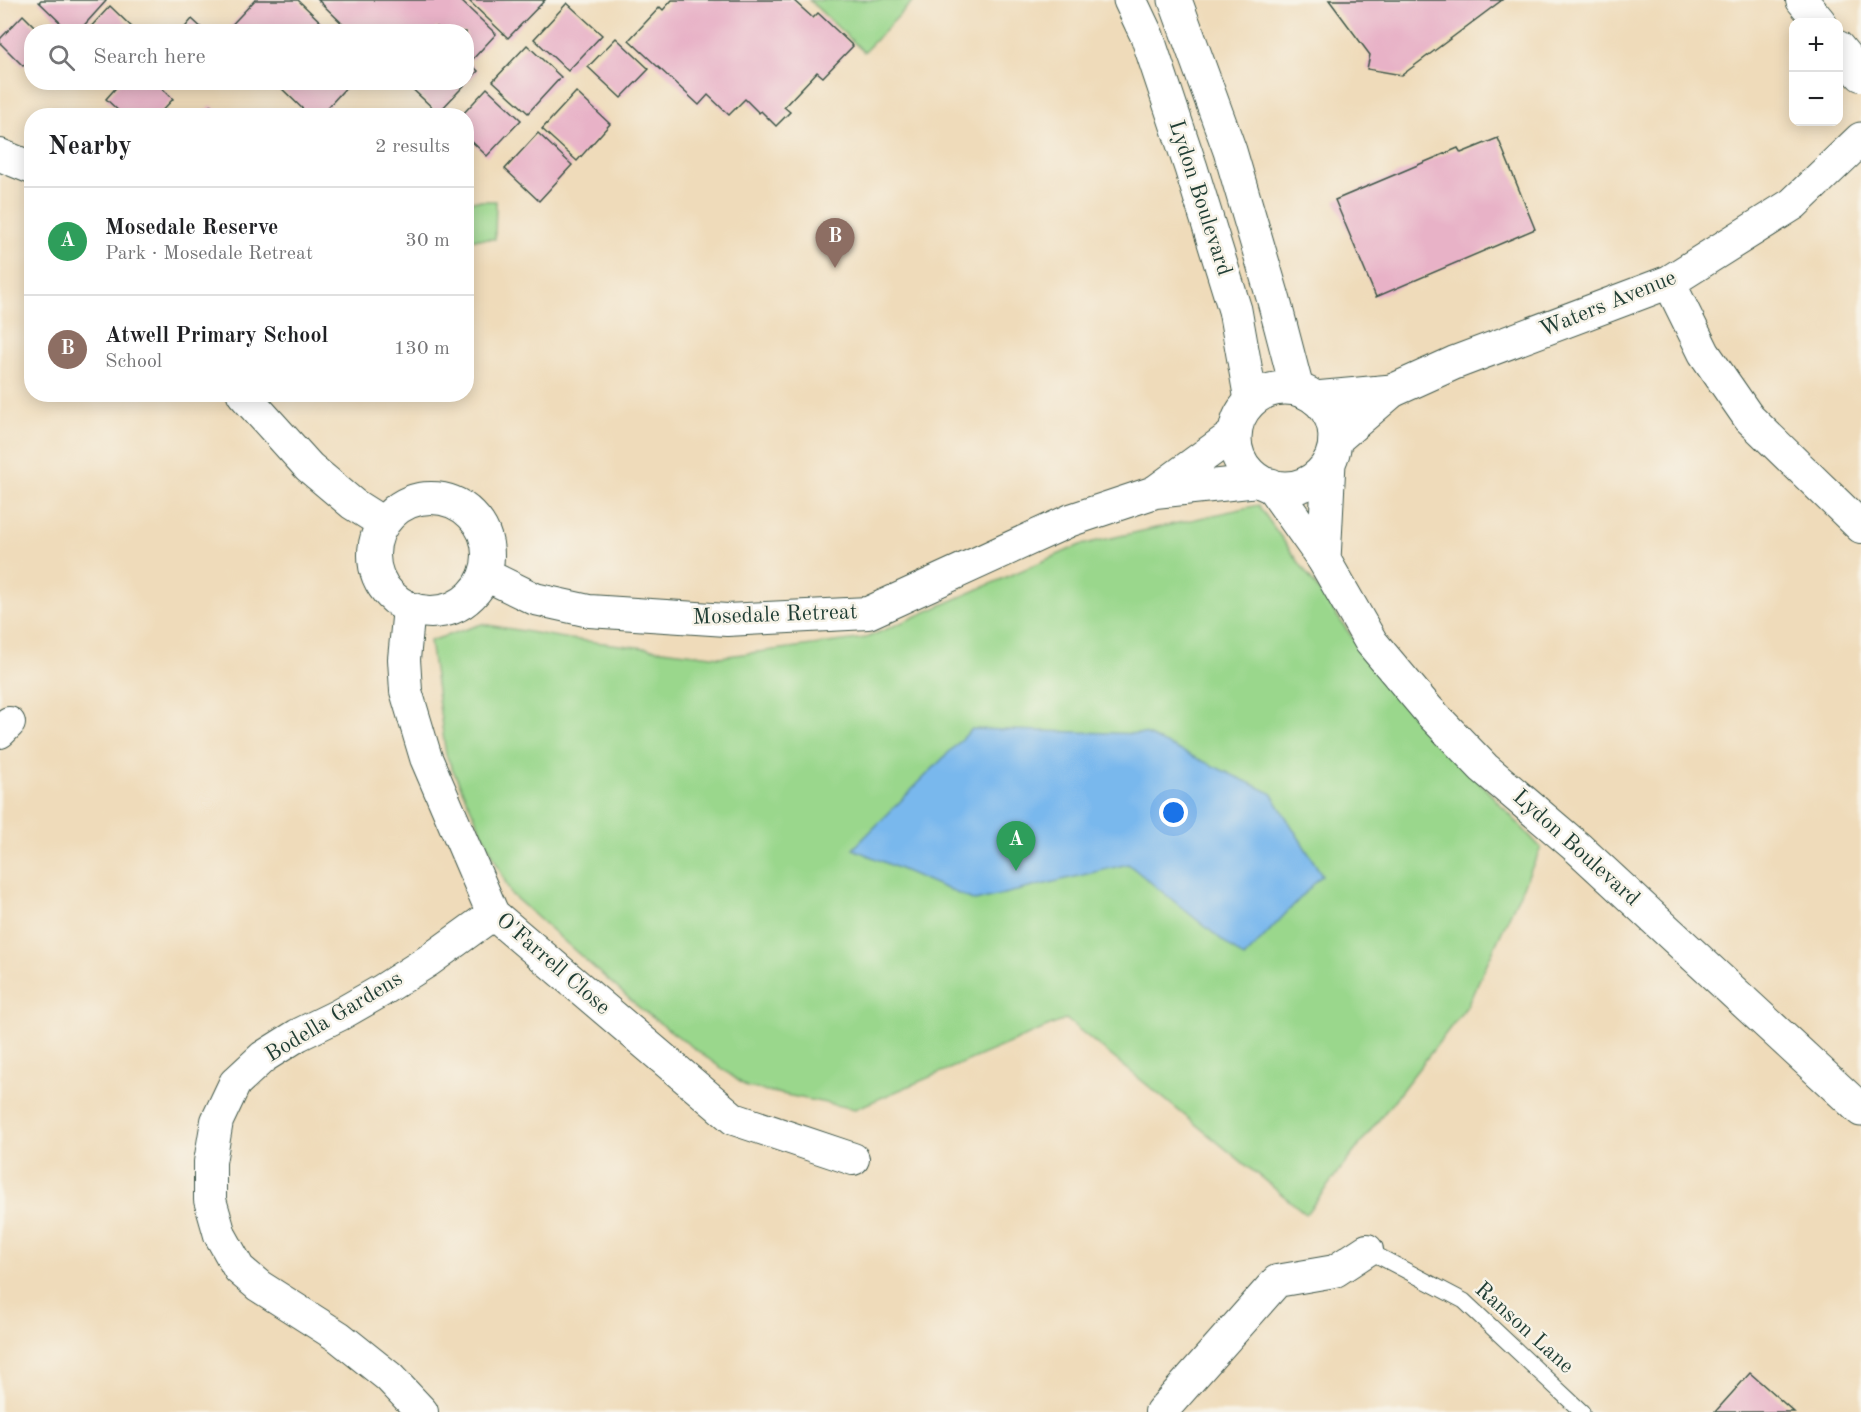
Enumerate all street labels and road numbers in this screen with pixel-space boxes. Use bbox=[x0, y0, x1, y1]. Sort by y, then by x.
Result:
street label: Lydon Boulevard bbox=[1165, 118, 1235, 278]
street label: Waters Avenue bbox=[1537, 267, 1679, 341]
street label: Mosedale Retreat bbox=[692, 601, 858, 629]
street label: Lydon Boulevard bbox=[1508, 786, 1644, 910]
street label: O'Farrell Close bbox=[492, 909, 614, 1019]
street label: Bodella Gardens bbox=[262, 968, 406, 1066]
street label: Ranson Lane bbox=[1470, 1278, 1578, 1378]

